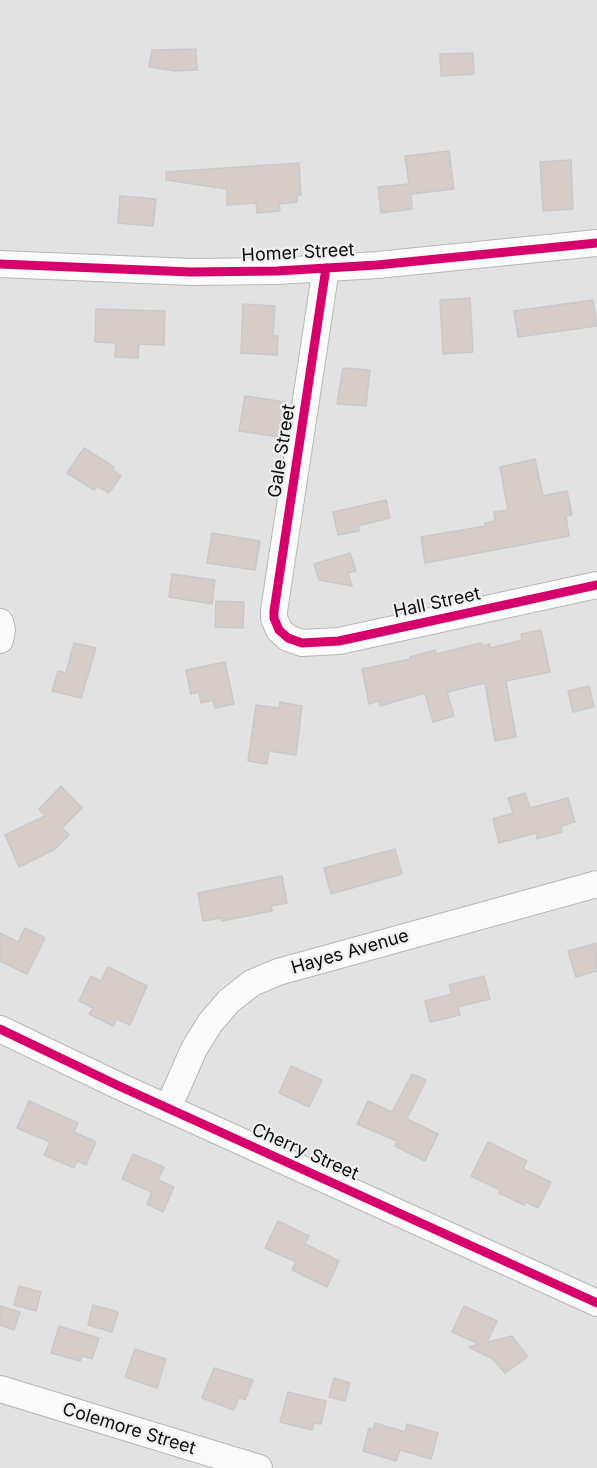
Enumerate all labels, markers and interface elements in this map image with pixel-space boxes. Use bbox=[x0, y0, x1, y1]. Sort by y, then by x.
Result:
street label: Homer Street bbox=[241, 239, 355, 267]
street label: Gale Street bbox=[264, 403, 300, 499]
street label: Hall Street bbox=[392, 583, 482, 623]
street label: Hayes Avenue bbox=[289, 925, 411, 979]
street label: Cherry Street bbox=[248, 1119, 362, 1185]
street label: Colemore Street bbox=[60, 1398, 198, 1460]

